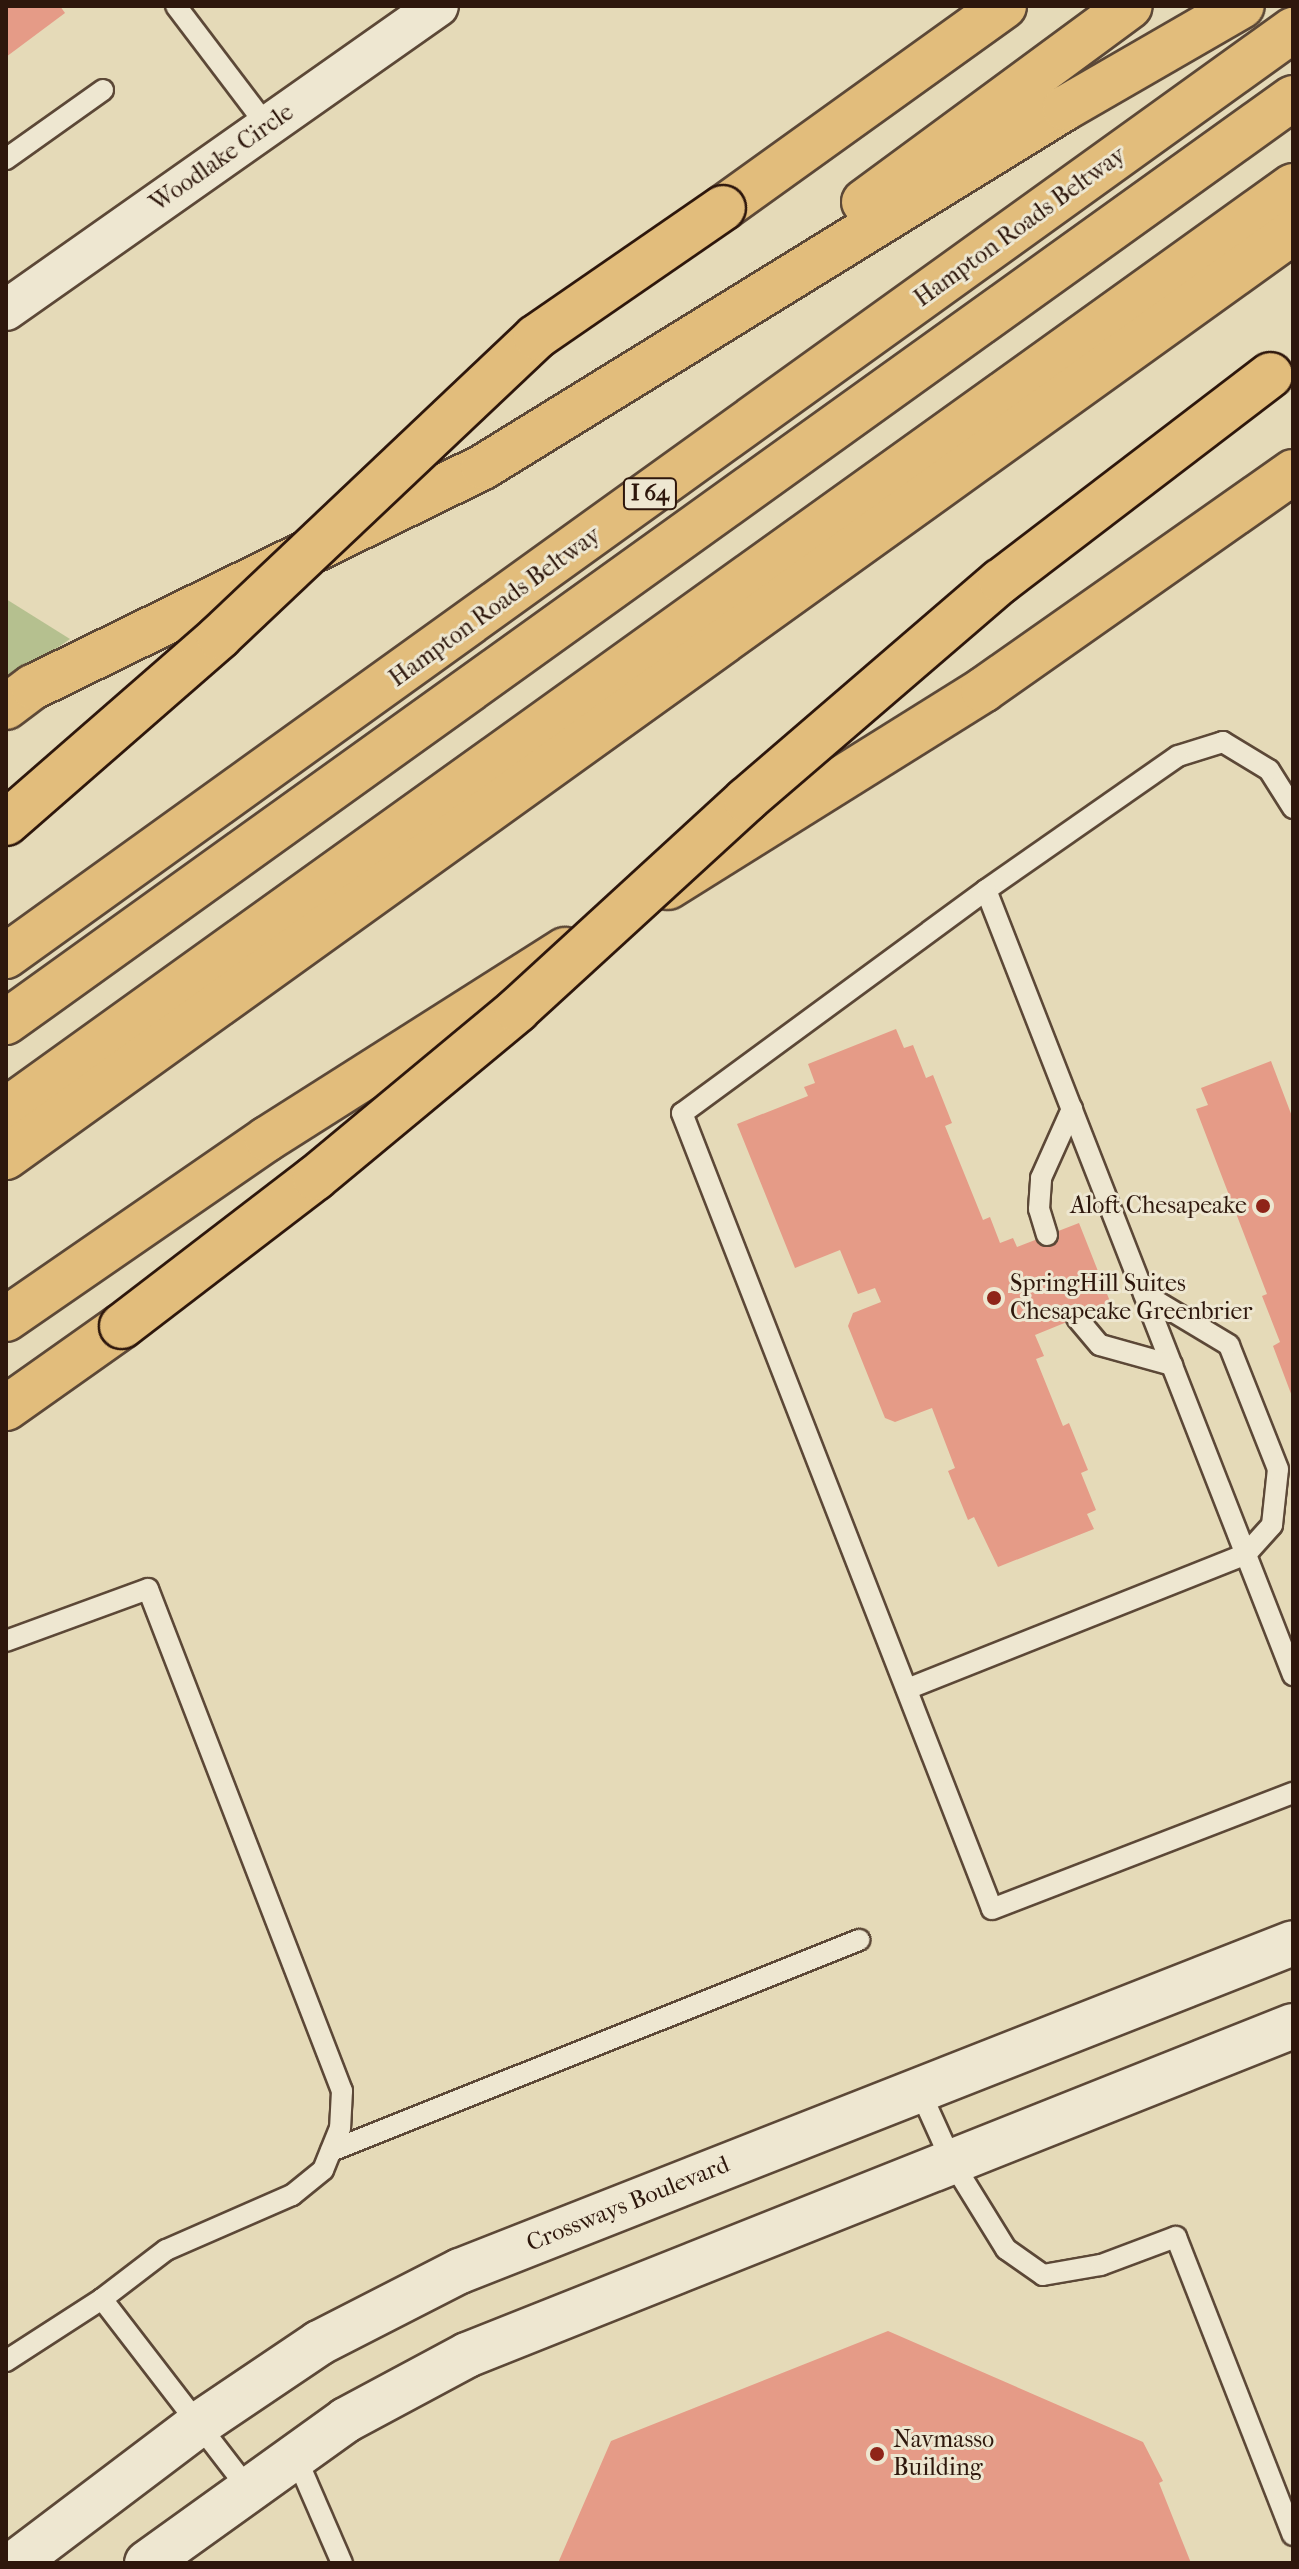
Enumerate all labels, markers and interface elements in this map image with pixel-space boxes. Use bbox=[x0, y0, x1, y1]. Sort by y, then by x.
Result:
street label: Woodlake Circle bbox=[145, 98, 299, 218]
street label: Hampton Roads Beltway bbox=[909, 141, 1131, 313]
road number: I 64 bbox=[622, 476, 678, 512]
street label: Hampton Roads Beltway bbox=[384, 521, 606, 693]
place label: Aloft Chesapeake bbox=[1070, 1192, 1247, 1220]
marker: Aloft Chesapeake bbox=[1254, 1197, 1272, 1215]
place label: SpringHill Suites Chesapeake Greenbrier bbox=[1010, 1270, 1253, 1326]
marker: SpringHill Suites Chesapeake Greenbrier bbox=[985, 1289, 1003, 1307]
street label: Crossways Boulevard bbox=[522, 2150, 734, 2258]
place label: Navmasso Building bbox=[893, 2426, 994, 2482]
marker: Navmasso Building bbox=[868, 2445, 886, 2463]

